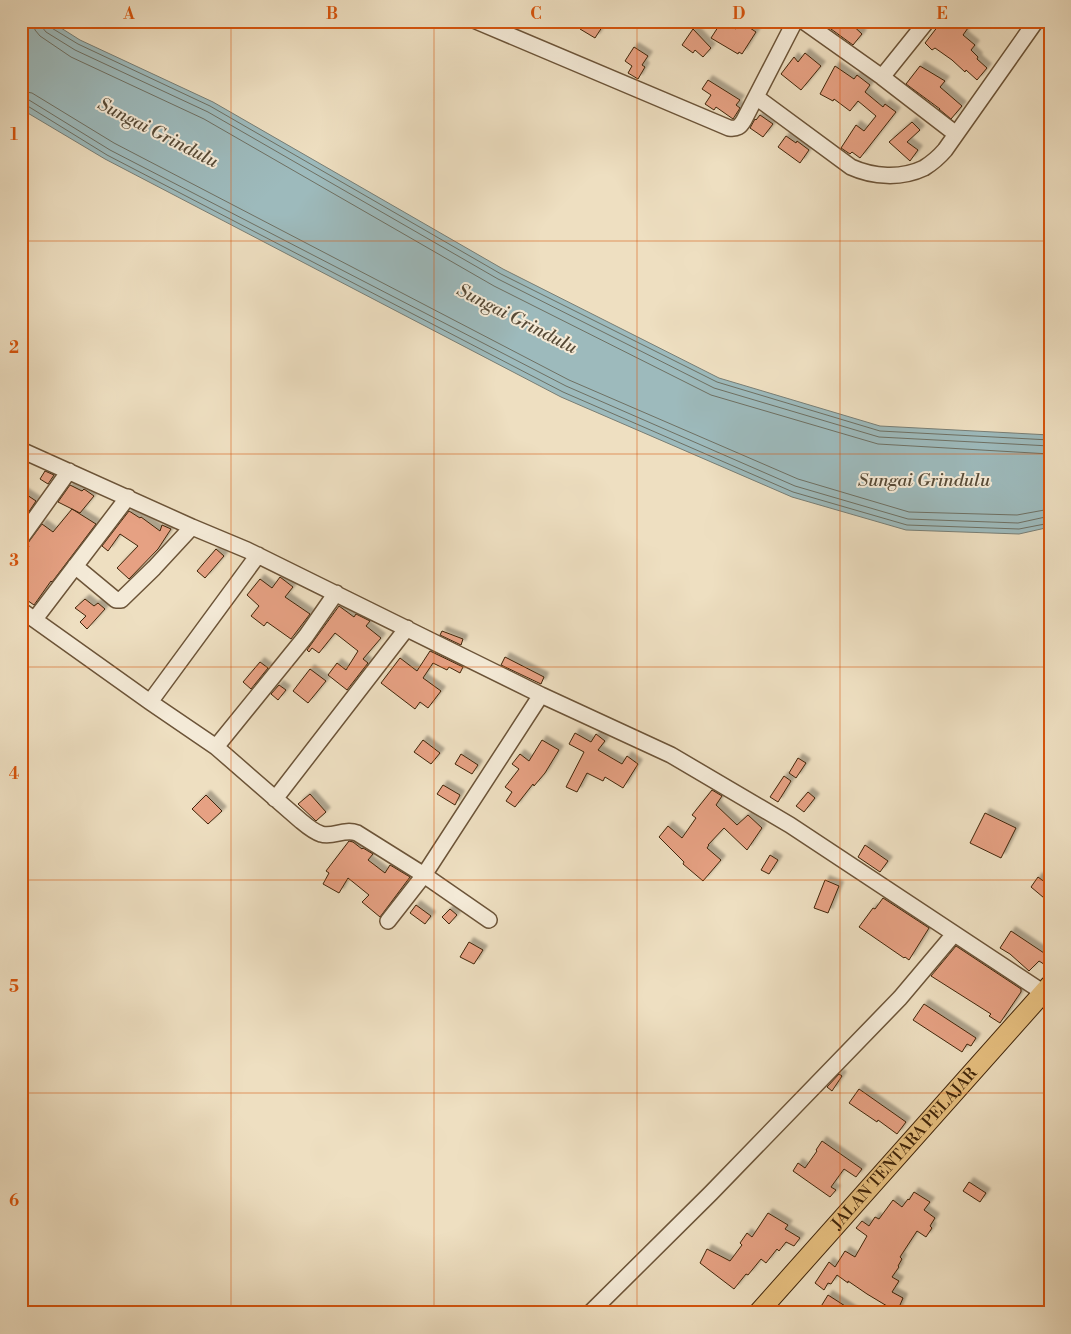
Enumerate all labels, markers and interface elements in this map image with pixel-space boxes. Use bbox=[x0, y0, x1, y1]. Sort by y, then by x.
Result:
text: A bbox=[122, 4, 135, 24]
text: B bbox=[326, 4, 338, 24]
text: C bbox=[530, 4, 542, 24]
text: D bbox=[733, 4, 746, 24]
text: E bbox=[936, 4, 948, 24]
water label: Sungai Grindulu bbox=[94, 93, 223, 174]
text: 1 bbox=[10, 125, 18, 145]
water label: Sungai Grindulu bbox=[453, 279, 582, 360]
text: 2 bbox=[9, 338, 19, 358]
water label: Sungai Grindulu bbox=[858, 469, 991, 492]
text: 3 bbox=[9, 551, 19, 571]
text: 4 bbox=[9, 764, 20, 784]
text: 5 bbox=[9, 977, 19, 997]
street label: JALAN TENTARA PELAJAR bbox=[827, 1063, 982, 1234]
text: 6 bbox=[9, 1191, 19, 1211]

